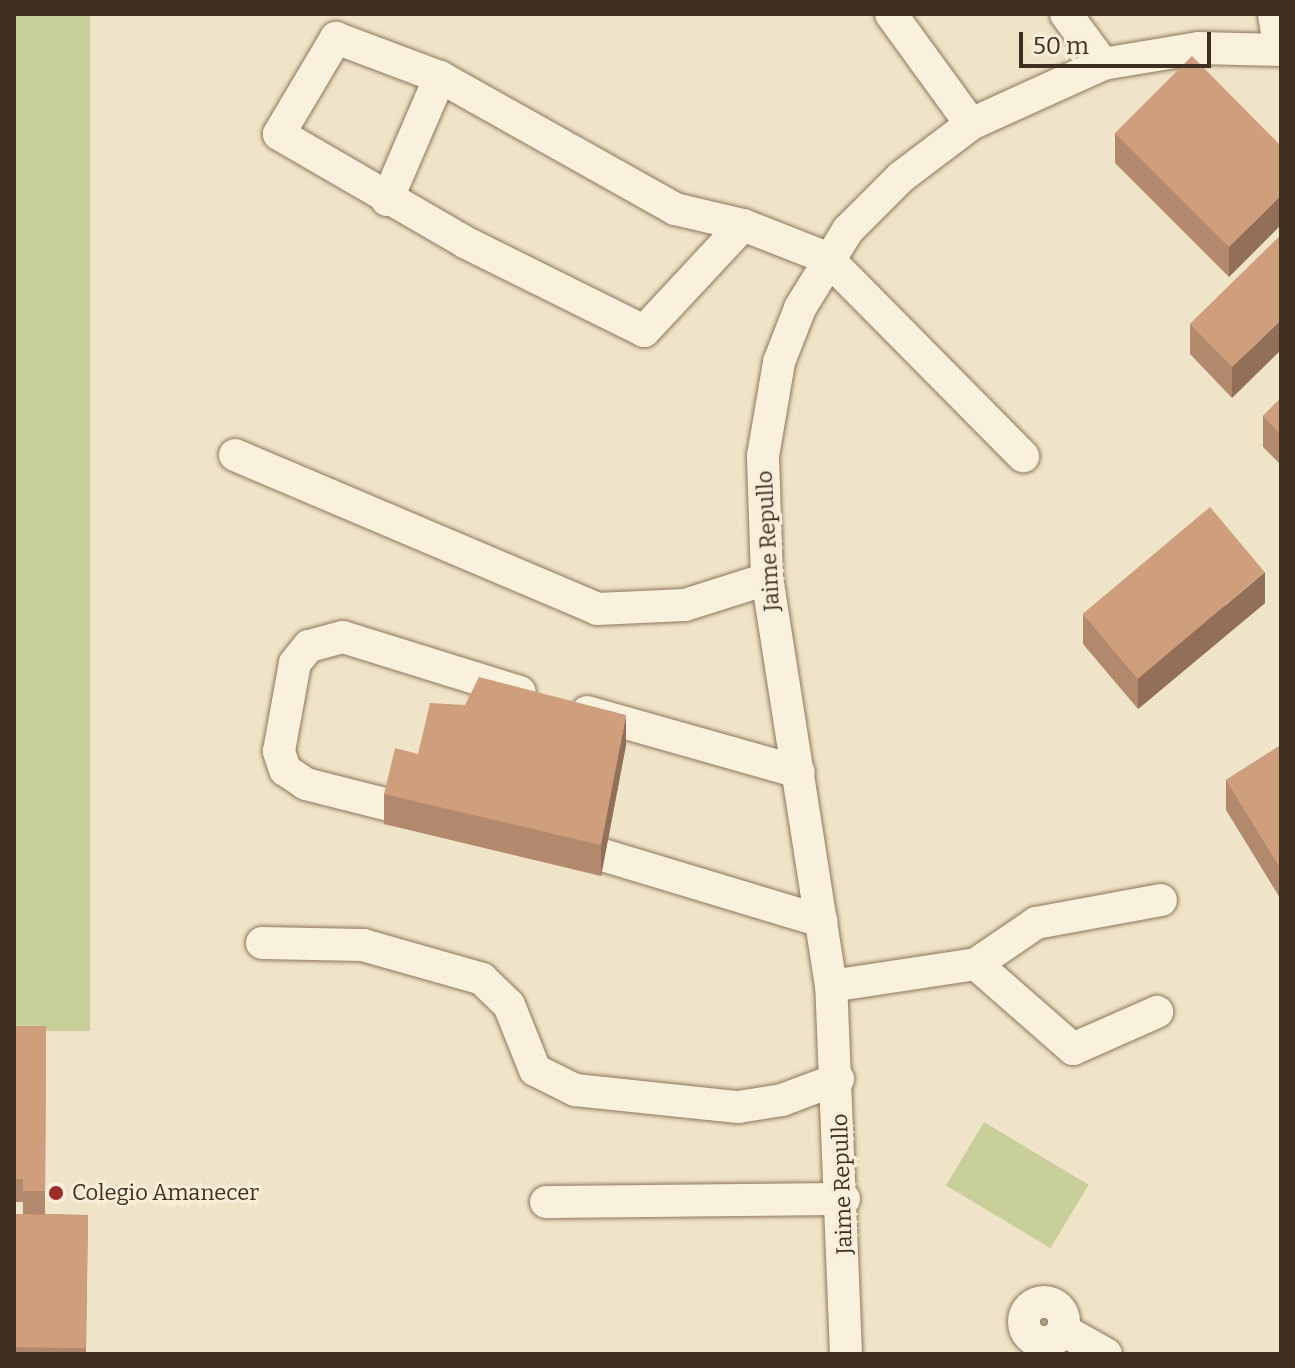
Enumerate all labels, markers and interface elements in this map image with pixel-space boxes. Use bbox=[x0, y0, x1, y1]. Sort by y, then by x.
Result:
scale bar bbox=[1023, 16, 1215, 66]
text: 50 m bbox=[1033, 32, 1089, 60]
street label: Jaime Repullo bbox=[751, 470, 785, 612]
street label: Jaime Repullo bbox=[826, 1113, 858, 1255]
place label: Colegio Amanecer bbox=[72, 1180, 259, 1206]
marker: Colegio Amanecer bbox=[47, 1184, 65, 1202]

